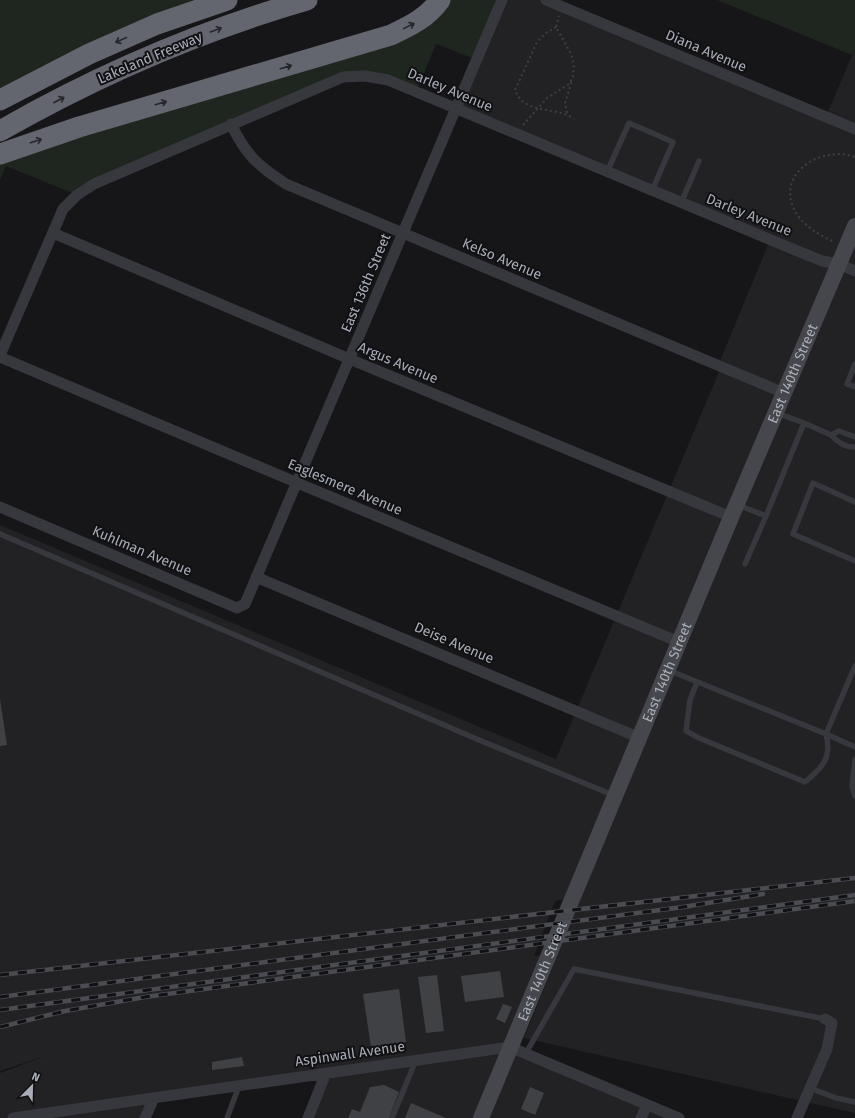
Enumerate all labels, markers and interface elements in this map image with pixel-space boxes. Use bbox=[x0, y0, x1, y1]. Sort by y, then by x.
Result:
one-way arrow bbox=[403, 22, 415, 29]
one-way arrow bbox=[210, 26, 222, 34]
street label: Diana Avenue bbox=[663, 26, 749, 76]
street label: Lakeland Freeway bbox=[95, 28, 205, 88]
one-way arrow bbox=[115, 37, 127, 44]
one-way arrow bbox=[279, 63, 292, 70]
street label: Darley Avenue bbox=[405, 64, 495, 116]
one-way arrow bbox=[53, 96, 65, 103]
one-way arrow bbox=[154, 99, 167, 106]
one-way arrow bbox=[30, 136, 42, 144]
street label: Darley Avenue bbox=[704, 190, 794, 240]
street label: East 136th Street bbox=[338, 230, 395, 335]
street label: Kelso Avenue bbox=[460, 235, 544, 283]
street label: East 140th Street bbox=[764, 320, 821, 426]
street label: Argus Avenue bbox=[355, 339, 441, 387]
street label: Eaglesmere Avenue bbox=[285, 455, 405, 519]
street label: Kuhlman Avenue bbox=[90, 522, 194, 580]
street label: Deise Avenue bbox=[412, 619, 496, 667]
street label: East 140th Street bbox=[638, 619, 695, 725]
street label: East 140th Street bbox=[514, 918, 571, 1024]
street label: Aspinwall Avenue bbox=[294, 1038, 406, 1070]
north arrow bbox=[12, 1066, 52, 1106]
text: N bbox=[30, 1070, 42, 1085]

